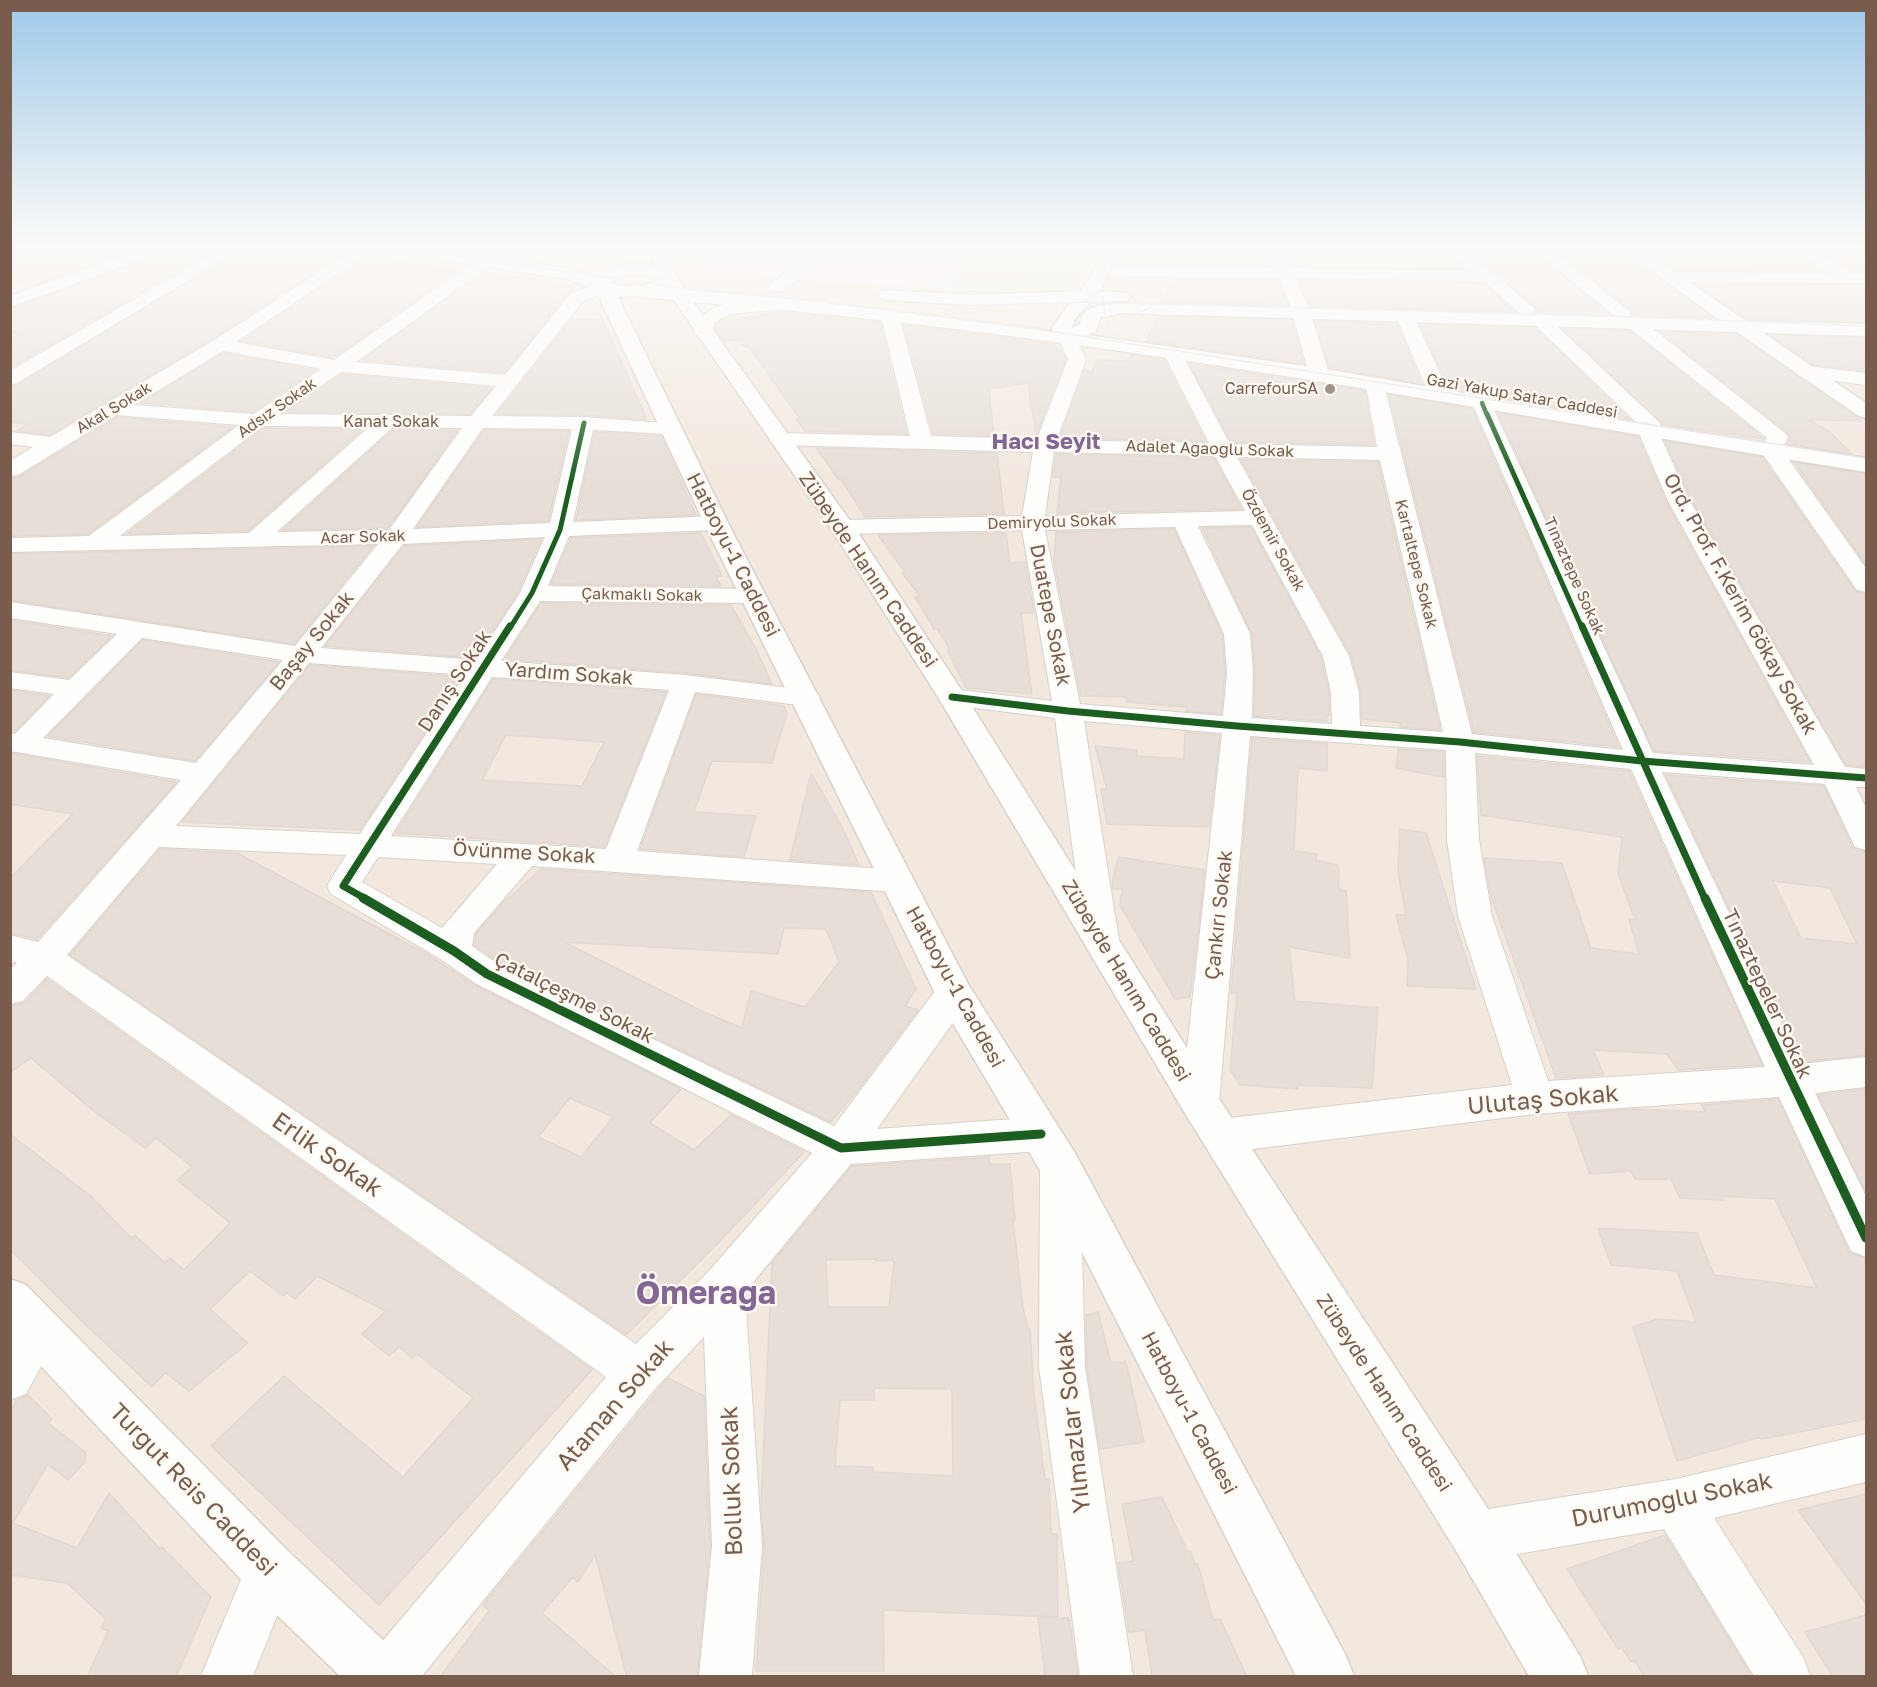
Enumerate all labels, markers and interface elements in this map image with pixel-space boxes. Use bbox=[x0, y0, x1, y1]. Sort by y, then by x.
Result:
street label: Gazi Yakup Satar Caddesi bbox=[1425, 370, 1619, 422]
street label: Adsız Sokak bbox=[234, 374, 320, 442]
street label: Akal Sokak bbox=[73, 378, 155, 438]
place label: CarrefourSA bbox=[1225, 379, 1318, 399]
marker: CarrefourSA bbox=[1323, 382, 1337, 396]
street label: Kanat Sokak bbox=[343, 412, 439, 432]
district label: Hacı Seyit bbox=[992, 429, 1100, 455]
street label: Adalet Ağaoğlu Sokak bbox=[1125, 436, 1295, 462]
street label: Zübeyde Hanım Caddesi bbox=[794, 468, 942, 672]
street label: Hatboyu-1 Caddesi bbox=[681, 469, 785, 641]
street label: Ord. Prof. F.Kerim Gökay Sokak bbox=[1658, 469, 1822, 739]
street label: Özdemir Sokak bbox=[1237, 485, 1309, 595]
street label: Kartaltepe Sokak bbox=[1391, 497, 1441, 631]
street label: Demiryolu Sokak bbox=[987, 510, 1117, 534]
street label: Tınaztepe Sokak bbox=[1539, 514, 1609, 638]
street label: Acar Sokak bbox=[320, 526, 406, 548]
street label: Duatepe Sokak bbox=[1024, 542, 1076, 688]
street label: Çakmaklı Sokak bbox=[581, 584, 703, 606]
street label: Başay Sokak bbox=[265, 586, 359, 696]
street label: Danış Sokak bbox=[413, 625, 497, 737]
street label: Yardım Sokak bbox=[504, 658, 634, 690]
street label: Övünme Sokak bbox=[452, 837, 596, 869]
street label: Çankırı Sokak bbox=[1200, 849, 1238, 981]
street label: Zübeyde Hanım Caddesi bbox=[1056, 876, 1196, 1086]
street label: Hatboyu-1 Caddesi bbox=[901, 902, 1009, 1072]
street label: Tınaztepeler Sokak bbox=[1717, 905, 1817, 1083]
street label: Çatalçeşme Sokak bbox=[490, 947, 658, 1049]
street label: Ulutaş Sokak bbox=[1466, 1079, 1620, 1121]
street label: Erlik Sokak bbox=[266, 1107, 388, 1203]
district label: Ömerağa bbox=[636, 1275, 776, 1313]
street label: Zübeyde Hanım Caddesi bbox=[1311, 1290, 1457, 1496]
street label: Hatboyu-1 Caddesi bbox=[1136, 1328, 1242, 1498]
street label: Yılmazlar Sokak bbox=[1049, 1329, 1097, 1515]
street label: Ataman Sokak bbox=[550, 1334, 680, 1476]
street label: Turgut Reis Caddesi bbox=[103, 1398, 283, 1582]
street label: Bolluk Sokak bbox=[715, 1405, 749, 1557]
street label: Durumoğlu Sokak bbox=[1569, 1466, 1775, 1534]

